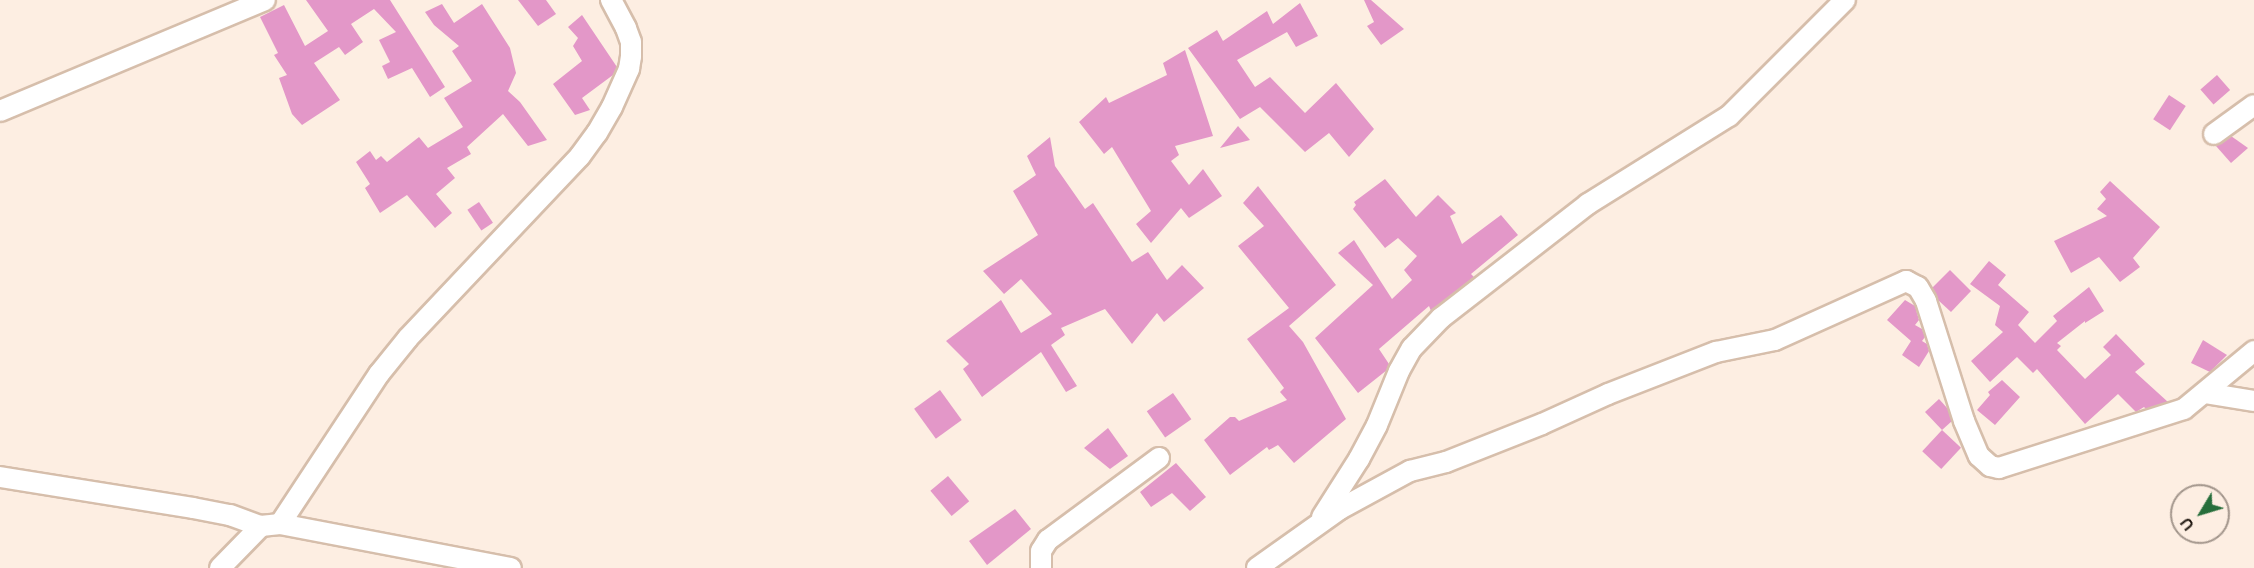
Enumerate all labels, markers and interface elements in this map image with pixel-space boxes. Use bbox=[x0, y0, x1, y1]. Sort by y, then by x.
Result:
north arrow bbox=[2170, 484, 2230, 544]
text: U bbox=[2176, 514, 2198, 535]

